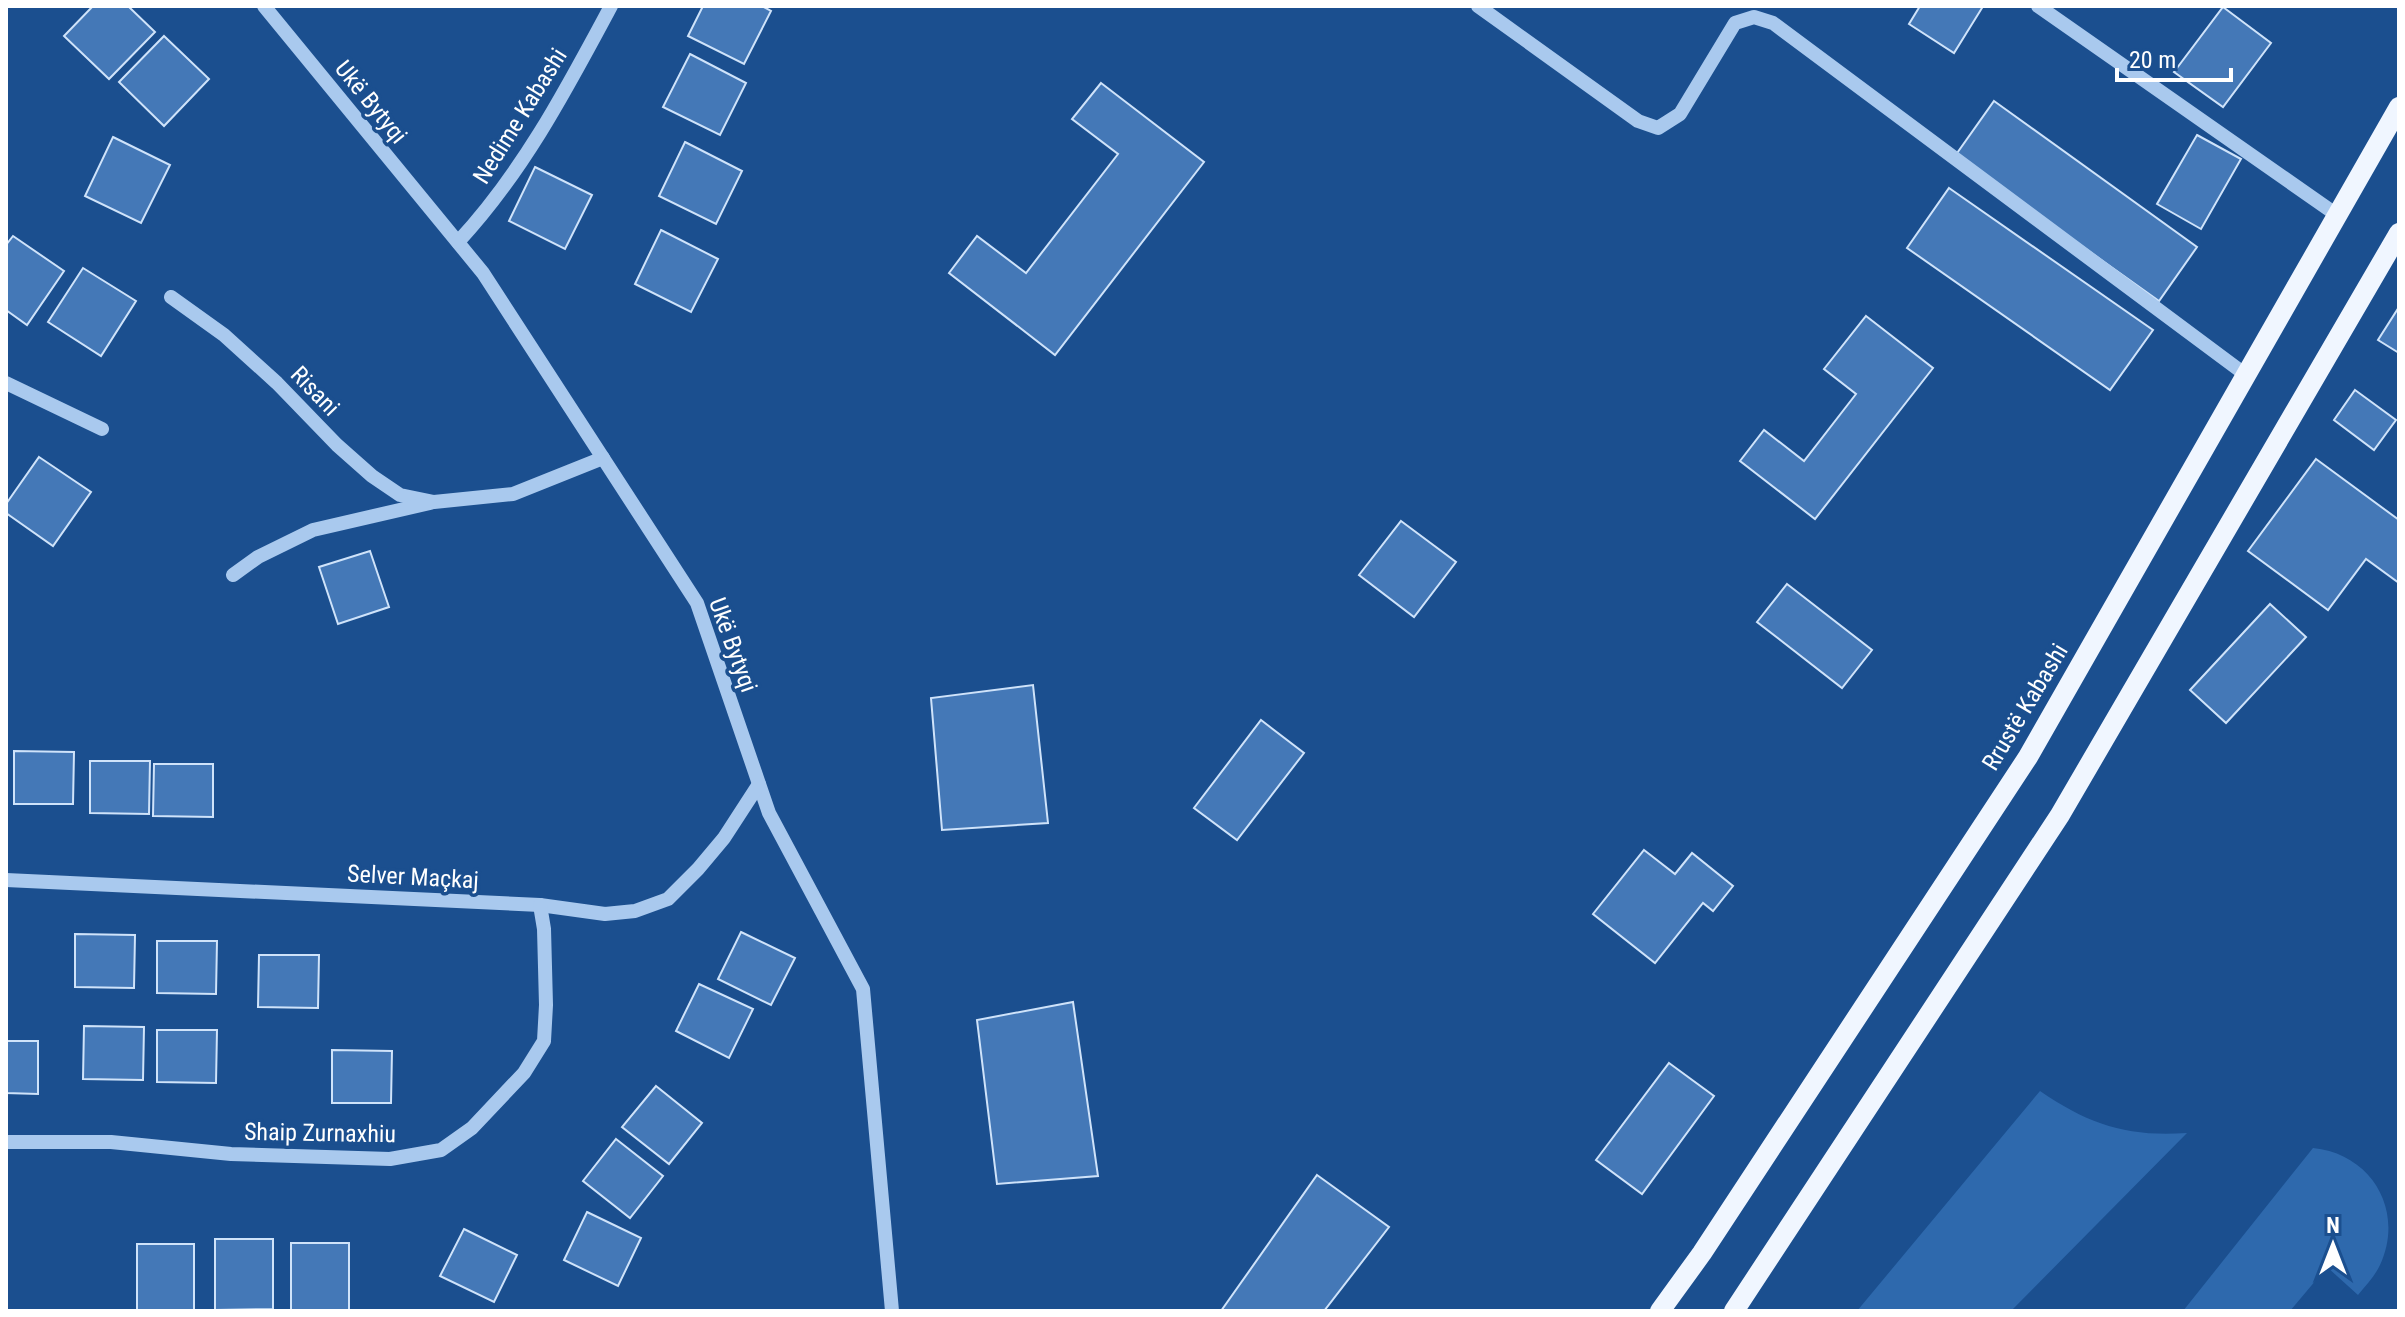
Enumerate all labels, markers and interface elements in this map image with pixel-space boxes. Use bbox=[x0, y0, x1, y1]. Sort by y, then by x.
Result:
scale bar bbox=[2117, 32, 2231, 82]
street label: Nedime Kabashi bbox=[467, 43, 573, 189]
text: 20 m bbox=[2129, 46, 2176, 74]
street label: Ukë Bytyqi bbox=[329, 55, 413, 149]
street label: Risani bbox=[285, 360, 345, 422]
street label: Ukë Bytyqi bbox=[703, 594, 763, 696]
street label: Rrustë Kabashi bbox=[1976, 639, 2074, 775]
street label: Selver Maçkaj bbox=[346, 860, 480, 894]
street label: Shaip Zurnaxhiu bbox=[244, 1118, 396, 1148]
north arrow bbox=[2293, 1205, 2373, 1285]
text: N bbox=[2326, 1213, 2340, 1238]

